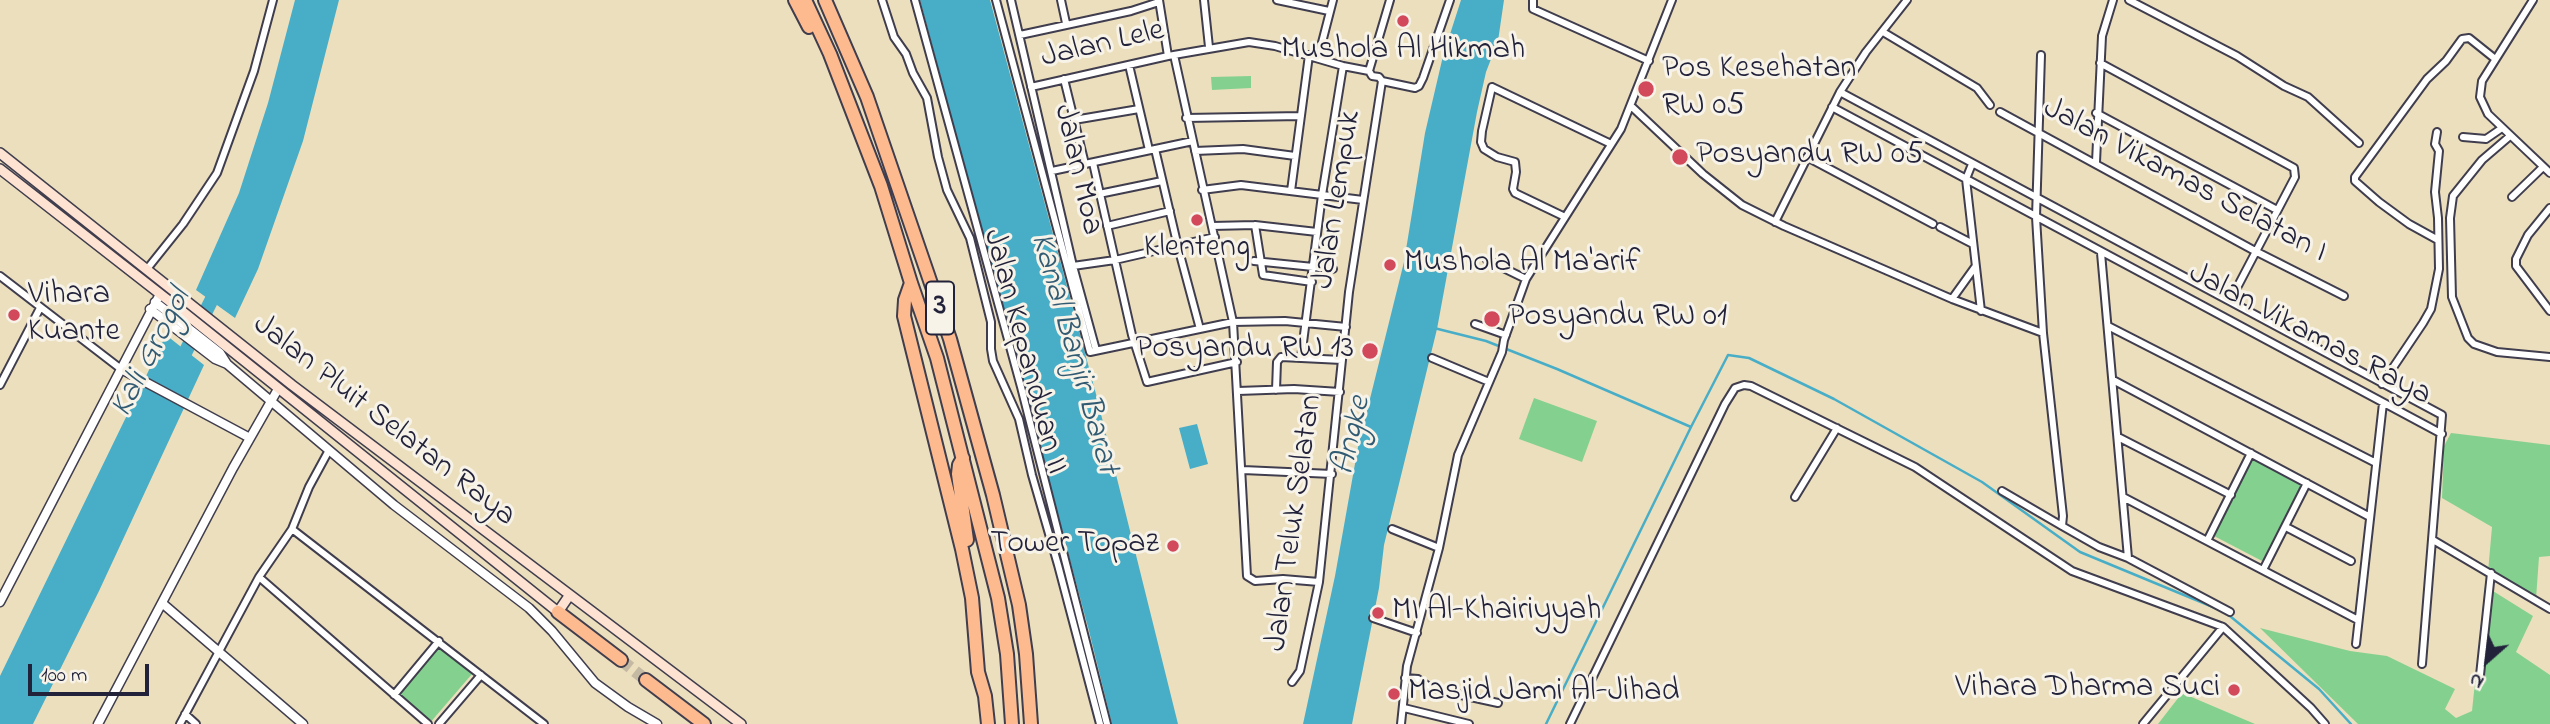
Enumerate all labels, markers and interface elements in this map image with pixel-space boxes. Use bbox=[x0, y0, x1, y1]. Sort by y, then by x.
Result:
street label: Jalan Lele bbox=[1038, 13, 1168, 79]
marker: Mushola Al Hikmah bbox=[1395, 13, 1411, 29]
place label: Mushola Al Hikmah bbox=[1281, 33, 1525, 71]
place label: Pos Kesehatan RW 05 bbox=[1662, 52, 1856, 127]
marker: Pos Kesehatan RW 05 bbox=[1636, 79, 1656, 99]
street label: Jalan Vikamas Selatan I bbox=[2035, 91, 2333, 273]
street label: Jalan Moa bbox=[1042, 101, 1110, 239]
street label: Jalan Lempuk bbox=[1306, 108, 1372, 292]
place label: Posyandu RW 05 bbox=[1696, 138, 1923, 176]
marker: Posyandu RW 05 bbox=[1670, 147, 1690, 167]
marker: Klenteng bbox=[1189, 212, 1205, 228]
street label: Jalan Kepanduan II bbox=[972, 225, 1074, 479]
water label: Kanal Banjir Barat bbox=[1019, 229, 1125, 479]
place label: Klenteng bbox=[1144, 231, 1250, 269]
place label: Mushola Al Ma'arif bbox=[1404, 246, 1640, 284]
street label: Jalan Vikamas Raya bbox=[2181, 256, 2437, 416]
marker: Mushola Al Ma'arif bbox=[1382, 257, 1398, 273]
place label: Vihara Kuante bbox=[28, 278, 120, 353]
road number: 3 bbox=[926, 282, 954, 334]
water label: Kali Grogol bbox=[104, 283, 202, 425]
place label: Posyandu RW 01 bbox=[1508, 300, 1727, 338]
marker: Vihara Kuante bbox=[6, 307, 22, 323]
street label: Jalan Pluit Selatan Raya bbox=[244, 307, 522, 537]
marker: Posyandu RW 01 bbox=[1482, 309, 1502, 329]
place label: Posyandu RW 13 bbox=[1136, 332, 1354, 370]
marker: Posyandu RW 13 bbox=[1360, 341, 1380, 361]
street label: Jalan Teluk Selatan bbox=[1259, 392, 1333, 654]
water label: Angke bbox=[1326, 393, 1382, 479]
place label: Tower Topaz bbox=[990, 527, 1159, 565]
marker: Tower Topaz bbox=[1165, 538, 1181, 554]
place label: MI Al-Khairiyyah bbox=[1392, 594, 1602, 632]
marker: MI Al-Khairiyyah bbox=[1370, 605, 1386, 621]
north arrow bbox=[2452, 626, 2522, 696]
scale bar bbox=[32, 650, 152, 694]
text: 100 m bbox=[41, 661, 87, 691]
text: N bbox=[2465, 665, 2489, 695]
place label: Vihara Dharma Suci bbox=[1955, 671, 2220, 709]
place label: Masjid Jami Al-Jihad bbox=[1408, 675, 1680, 713]
marker: Vihara Dharma Suci bbox=[2226, 682, 2242, 698]
marker: Masjid Jami Al-Jihad bbox=[1386, 686, 1402, 702]

